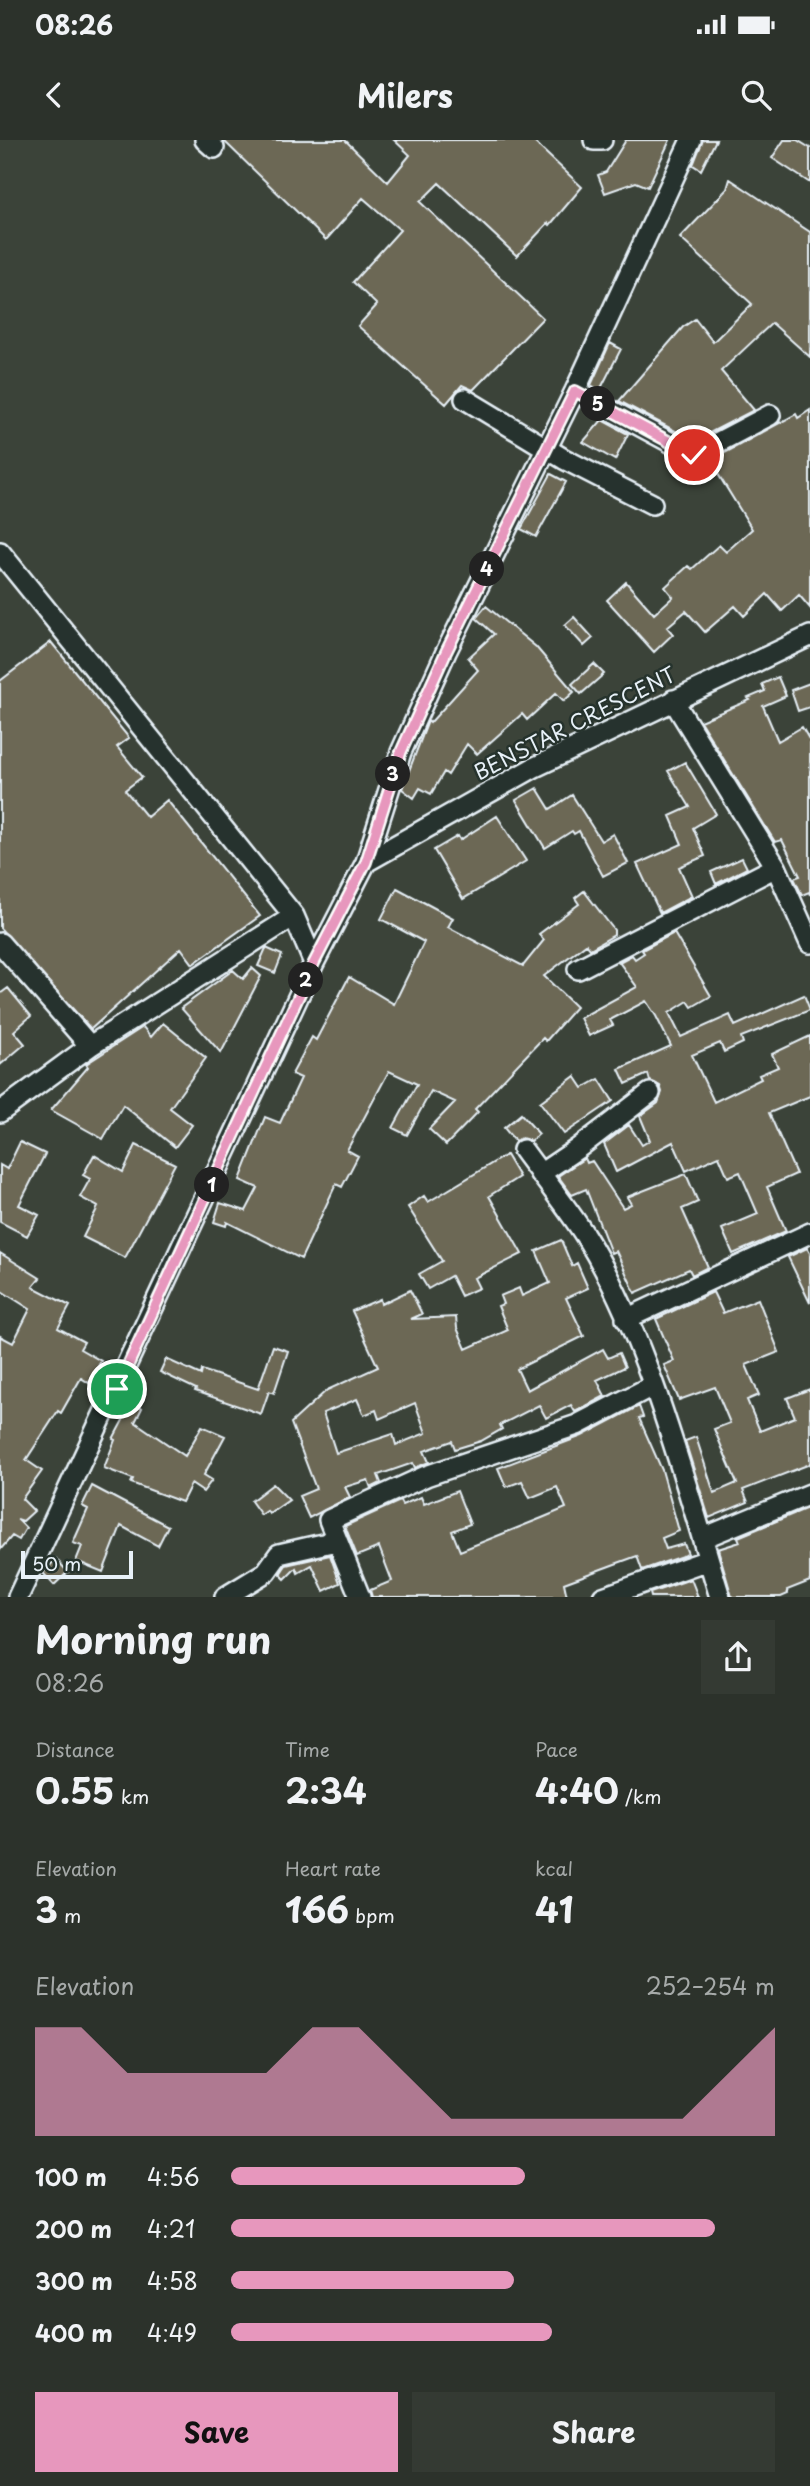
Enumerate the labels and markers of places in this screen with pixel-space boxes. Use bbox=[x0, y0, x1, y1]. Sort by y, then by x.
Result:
pin: 5 bbox=[580, 386, 616, 422]
pin bbox=[664, 425, 724, 485]
pin: 4 bbox=[470, 552, 504, 586]
pin: 3 bbox=[376, 756, 410, 792]
pin: 2 bbox=[288, 962, 324, 998]
pin: 1 bbox=[194, 1168, 230, 1202]
pin bbox=[87, 1359, 147, 1419]

